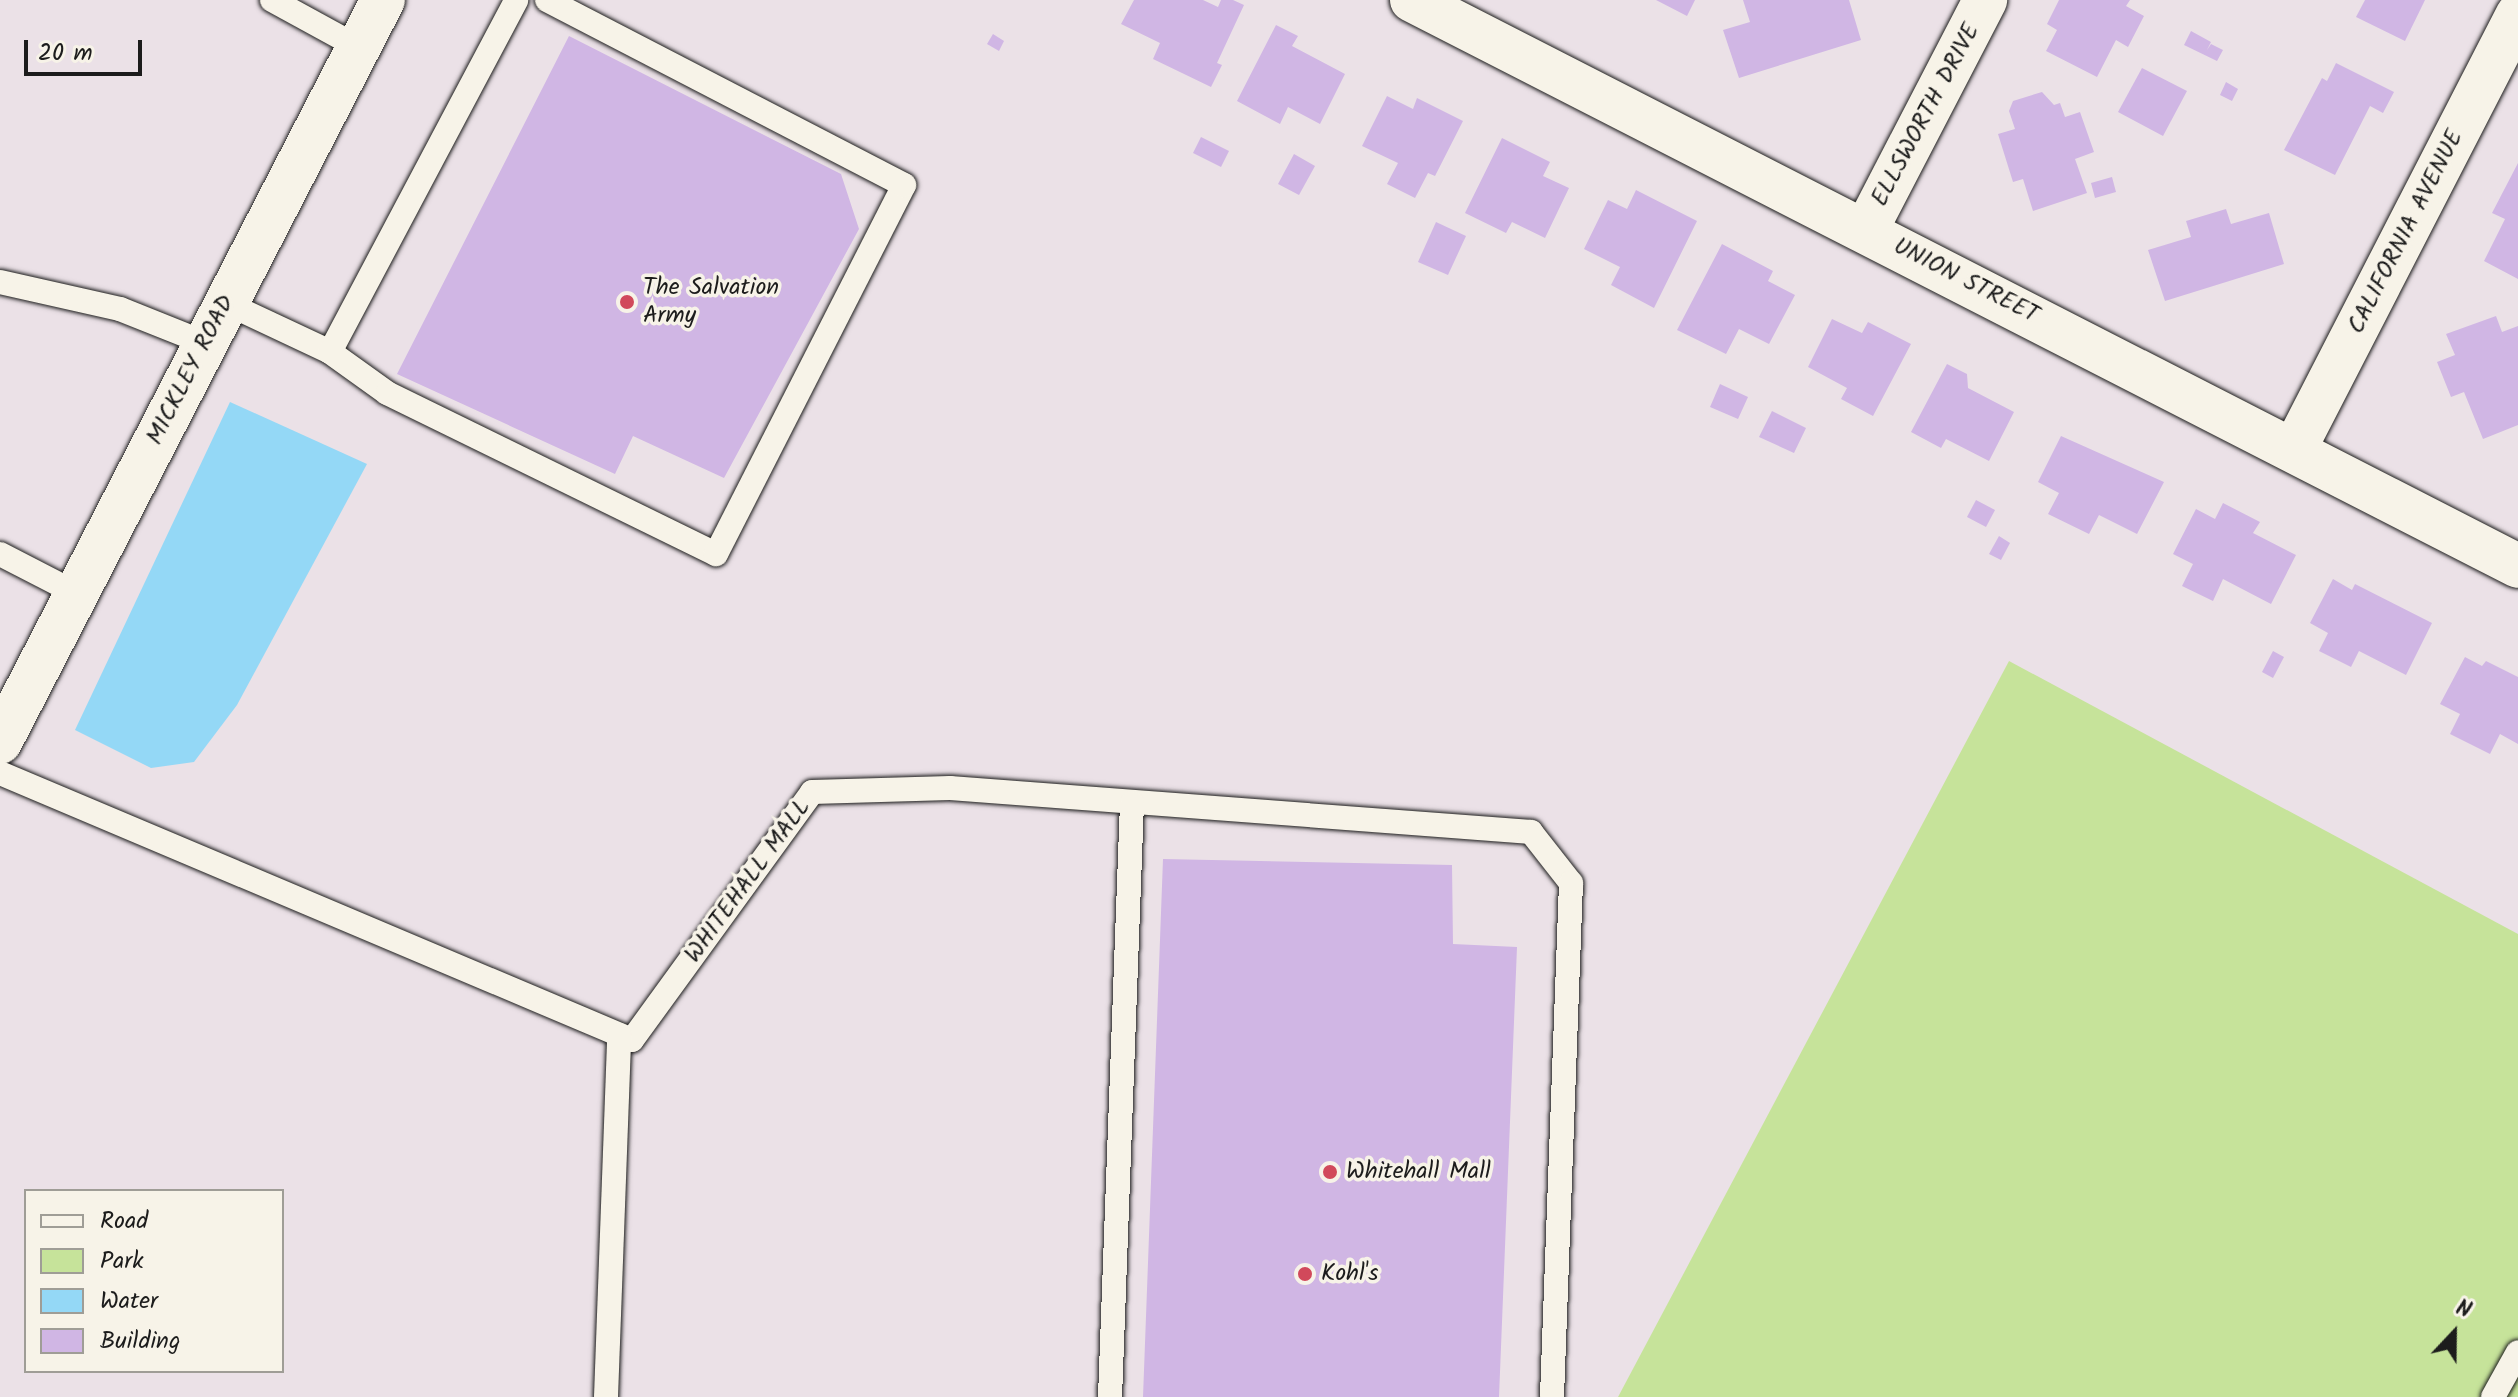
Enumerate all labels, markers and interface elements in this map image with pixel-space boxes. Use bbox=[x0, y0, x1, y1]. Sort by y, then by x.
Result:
street label: ELLSWORTH DRIVE bbox=[1866, 19, 1986, 211]
scale bar bbox=[28, 24, 146, 74]
text: 20 m bbox=[38, 34, 93, 73]
street label: CALIFORNIA AVENUE bbox=[2342, 125, 2470, 339]
street label: UNION STREET bbox=[1889, 232, 2043, 330]
place label: The Salvation Army bbox=[643, 274, 779, 330]
street label: MICKLEY ROAD bbox=[141, 290, 241, 450]
marker: The Salvation Army bbox=[618, 293, 636, 311]
street label: WHITEHALL MALL bbox=[679, 793, 817, 969]
place label: Whitehall Mall bbox=[1346, 1158, 1491, 1186]
marker: Whitehall Mall bbox=[1321, 1163, 1339, 1181]
legend bbox=[24, 1189, 284, 1373]
text: Road bbox=[100, 1202, 148, 1241]
text: Park bbox=[100, 1242, 144, 1281]
place label: Kohl's bbox=[1321, 1260, 1379, 1288]
marker: Kohl's bbox=[1296, 1265, 1314, 1283]
text: Water bbox=[100, 1282, 158, 1321]
text: N bbox=[2450, 1291, 2476, 1329]
north arrow bbox=[2414, 1293, 2494, 1373]
text: Building bbox=[100, 1322, 180, 1361]

